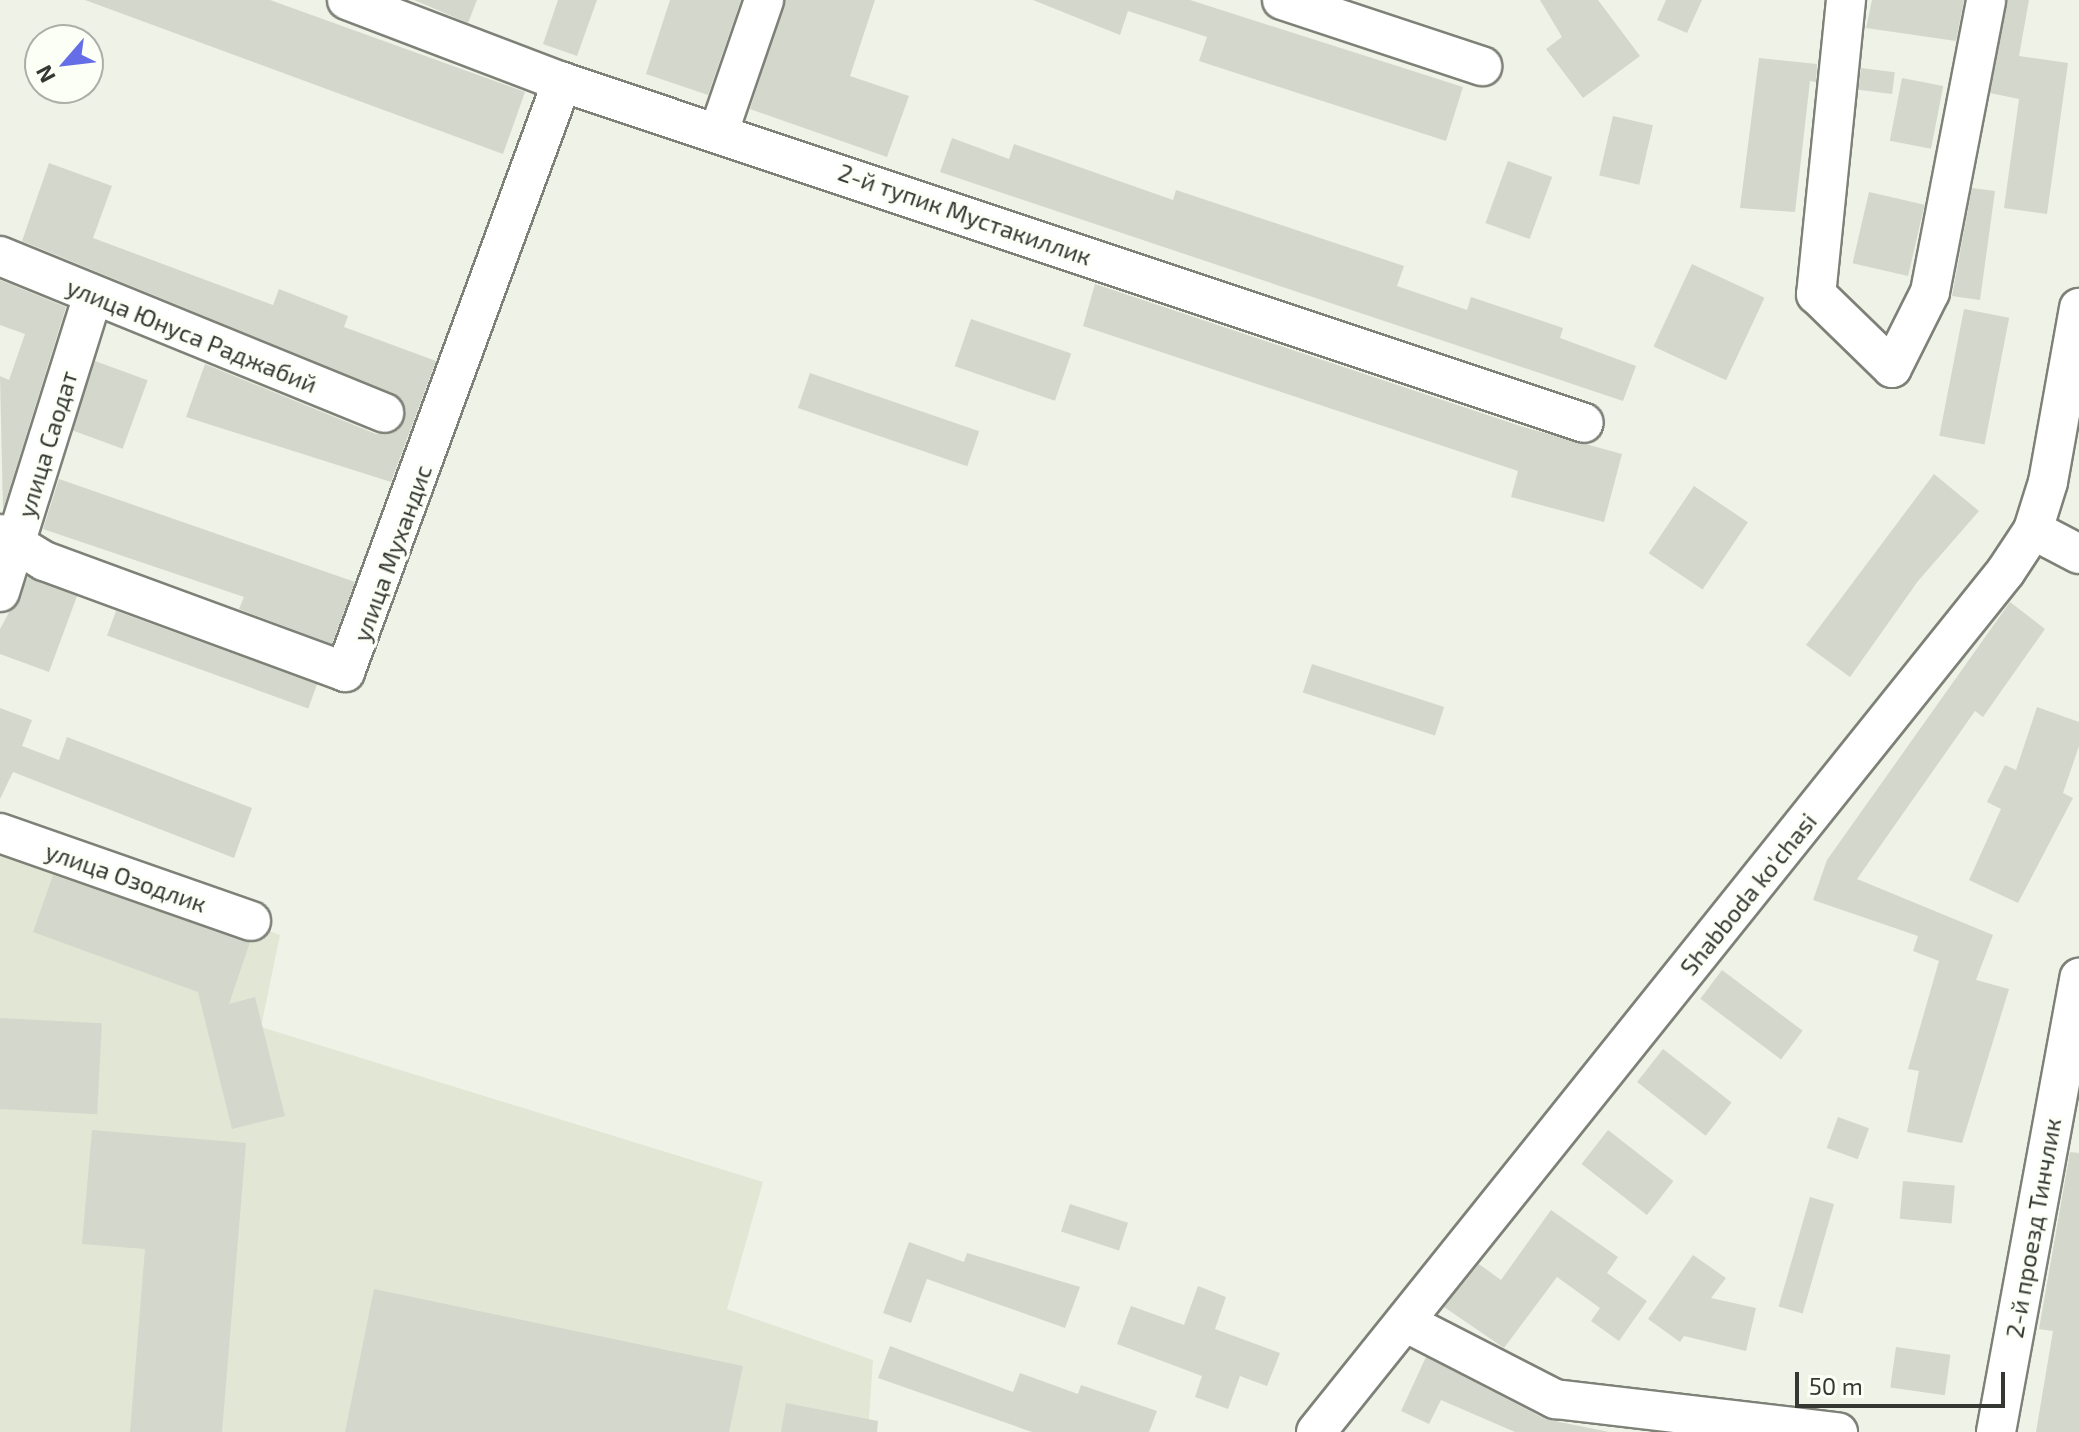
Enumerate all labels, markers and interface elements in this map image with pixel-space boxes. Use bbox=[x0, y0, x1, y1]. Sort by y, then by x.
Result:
north arrow bbox=[24, 24, 104, 104]
text: N bbox=[29, 61, 60, 87]
street label: 2-й тупик Мустакиллик bbox=[835, 157, 1095, 271]
street label: улица Юнуса Раджабий bbox=[63, 272, 321, 398]
street label: улица Саодат bbox=[11, 367, 83, 521]
street label: улица Мухандис bbox=[347, 461, 437, 645]
street label: Shabboda ko'chasi bbox=[1674, 807, 1822, 981]
street label: улица Озодлик bbox=[42, 836, 210, 918]
street label: 2-й проезд Тинчлик bbox=[1999, 1116, 2067, 1340]
scale bar bbox=[1799, 1356, 2009, 1406]
text: 50 m bbox=[1809, 1371, 1863, 1400]

